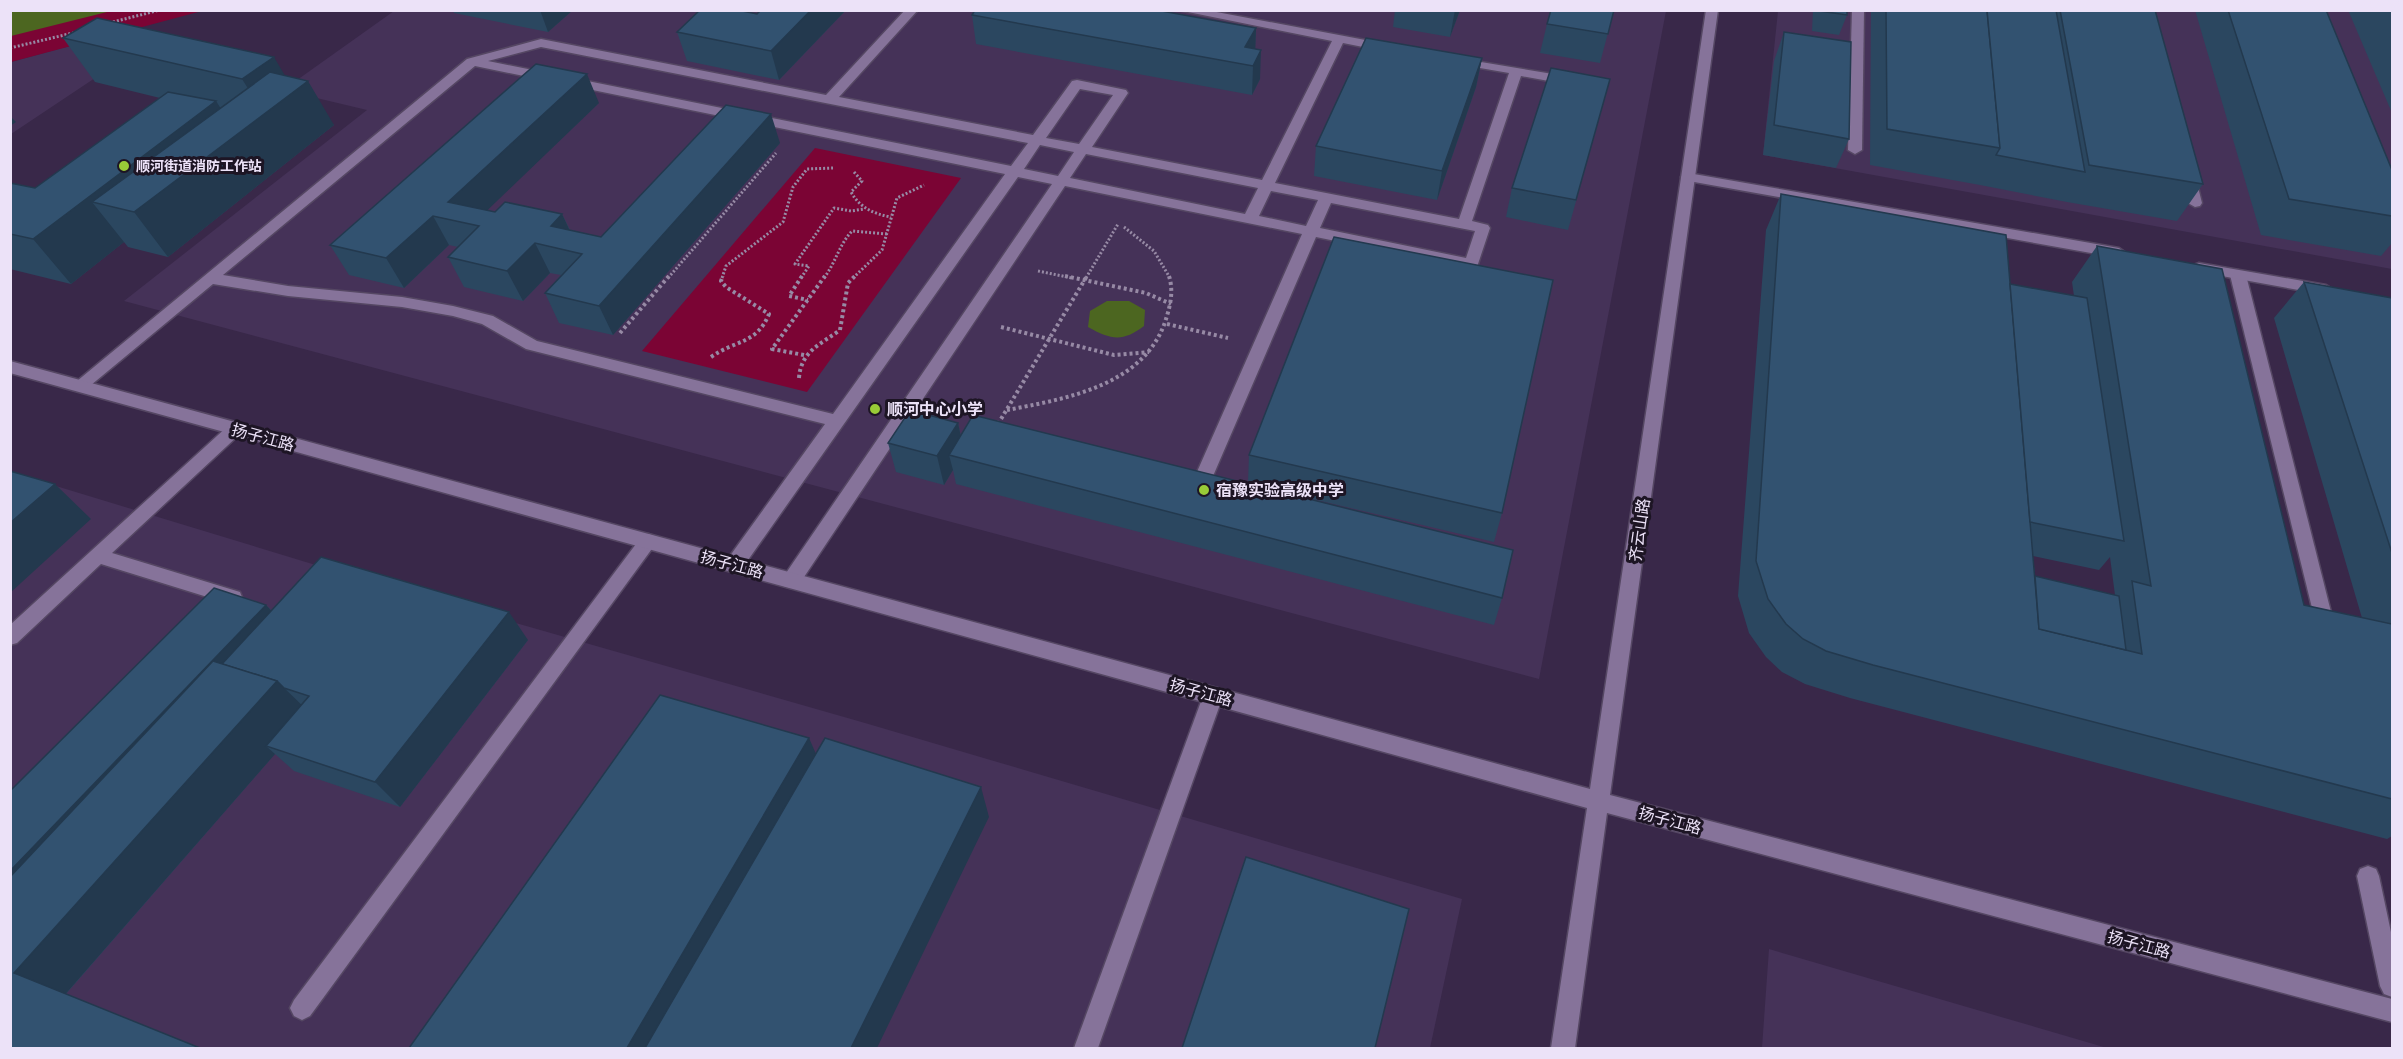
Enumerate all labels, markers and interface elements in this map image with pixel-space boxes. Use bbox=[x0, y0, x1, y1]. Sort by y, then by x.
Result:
place label: 顺河街道消防工作站 bbox=[136, 157, 262, 175]
marker: 顺河街道消防工作站 bbox=[117, 159, 131, 173]
place label: 顺河中心小学 bbox=[887, 399, 983, 420]
marker: 顺河中心小学 bbox=[868, 402, 882, 416]
street label: 扬子江路 bbox=[229, 419, 297, 456]
place label: 宿豫实验高级中学 bbox=[1216, 480, 1344, 501]
marker: 宿豫实验高级中学 bbox=[1197, 483, 1211, 497]
street label: 齐云山路 bbox=[1625, 497, 1654, 563]
street label: 扬子江路 bbox=[698, 546, 766, 583]
street label: 扬子江路 bbox=[1167, 674, 1235, 711]
street label: 扬子江路 bbox=[1636, 802, 1704, 839]
street label: 扬子江路 bbox=[2105, 926, 2173, 963]

